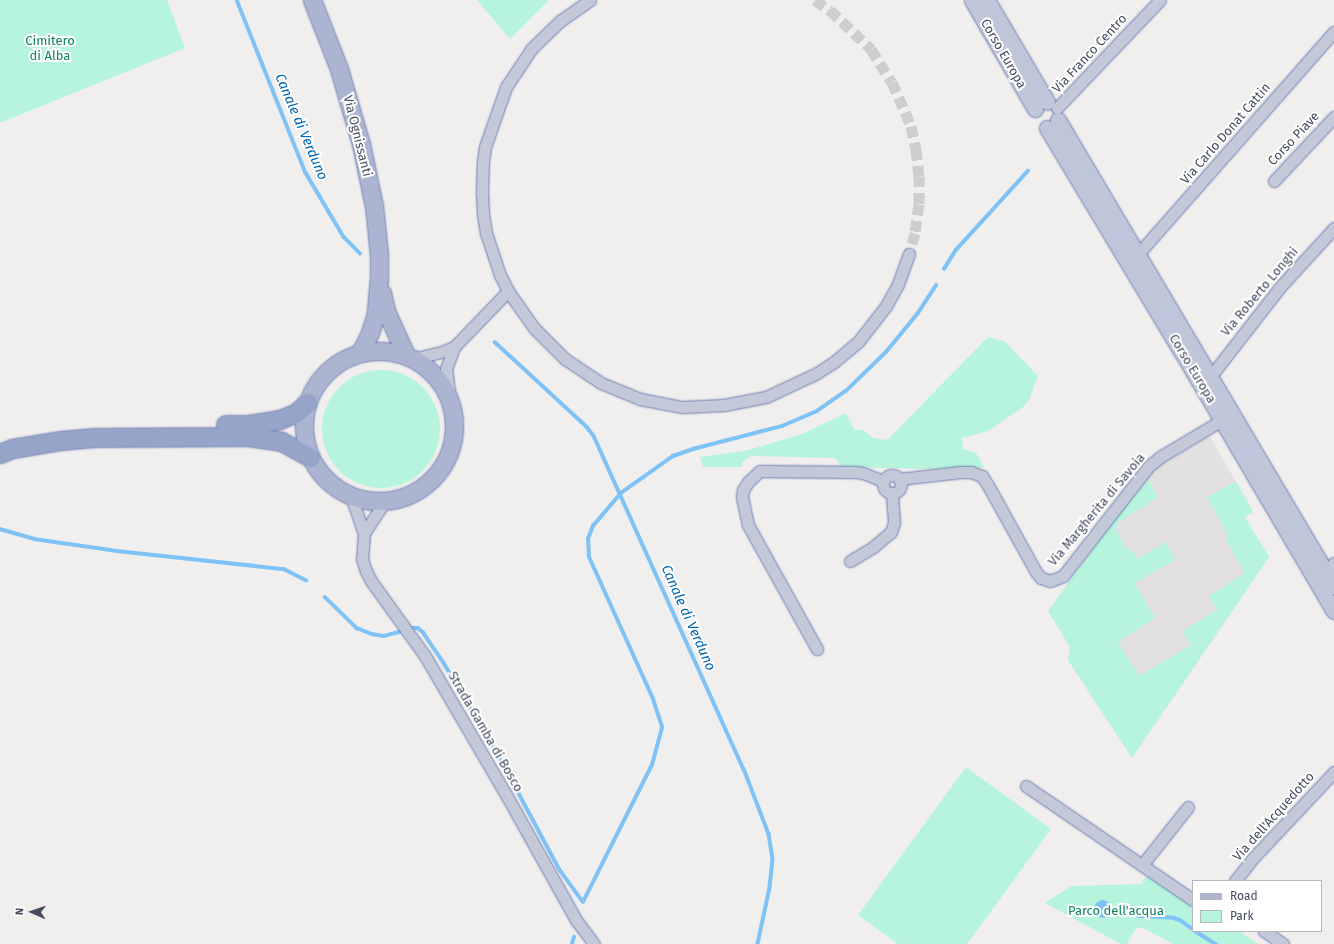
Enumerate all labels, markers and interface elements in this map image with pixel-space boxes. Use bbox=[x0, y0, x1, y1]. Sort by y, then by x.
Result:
street label: Via Franco Centro bbox=[1049, 11, 1131, 97]
street label: Corso Europa bbox=[977, 16, 1029, 92]
park label: Cimitero di Alba bbox=[25, 34, 75, 65]
water label: Canale di Verduno bbox=[271, 71, 331, 183]
street label: Via Carlo Donat Cattin bbox=[1178, 80, 1274, 188]
street label: Via Ognissanti bbox=[339, 94, 375, 178]
street label: Corso Piave bbox=[1265, 109, 1323, 169]
street label: Via Roberto Longhi bbox=[1218, 244, 1302, 340]
street label: Corso Europa bbox=[1165, 332, 1219, 406]
street label: Via Margherita di Savoia bbox=[1045, 451, 1149, 569]
water label: Canale di Verduno bbox=[657, 562, 719, 674]
street label: Strada Gamba di Bosco bbox=[444, 669, 526, 795]
street label: Via dell'Acquedotto bbox=[1230, 769, 1318, 865]
legend bbox=[1192, 880, 1322, 932]
text: Road bbox=[1230, 889, 1258, 903]
north arrow bbox=[12, 892, 52, 932]
park label: Parco dell'acqua bbox=[1068, 903, 1164, 919]
text: N bbox=[13, 908, 26, 915]
text: Park bbox=[1230, 909, 1254, 923]

